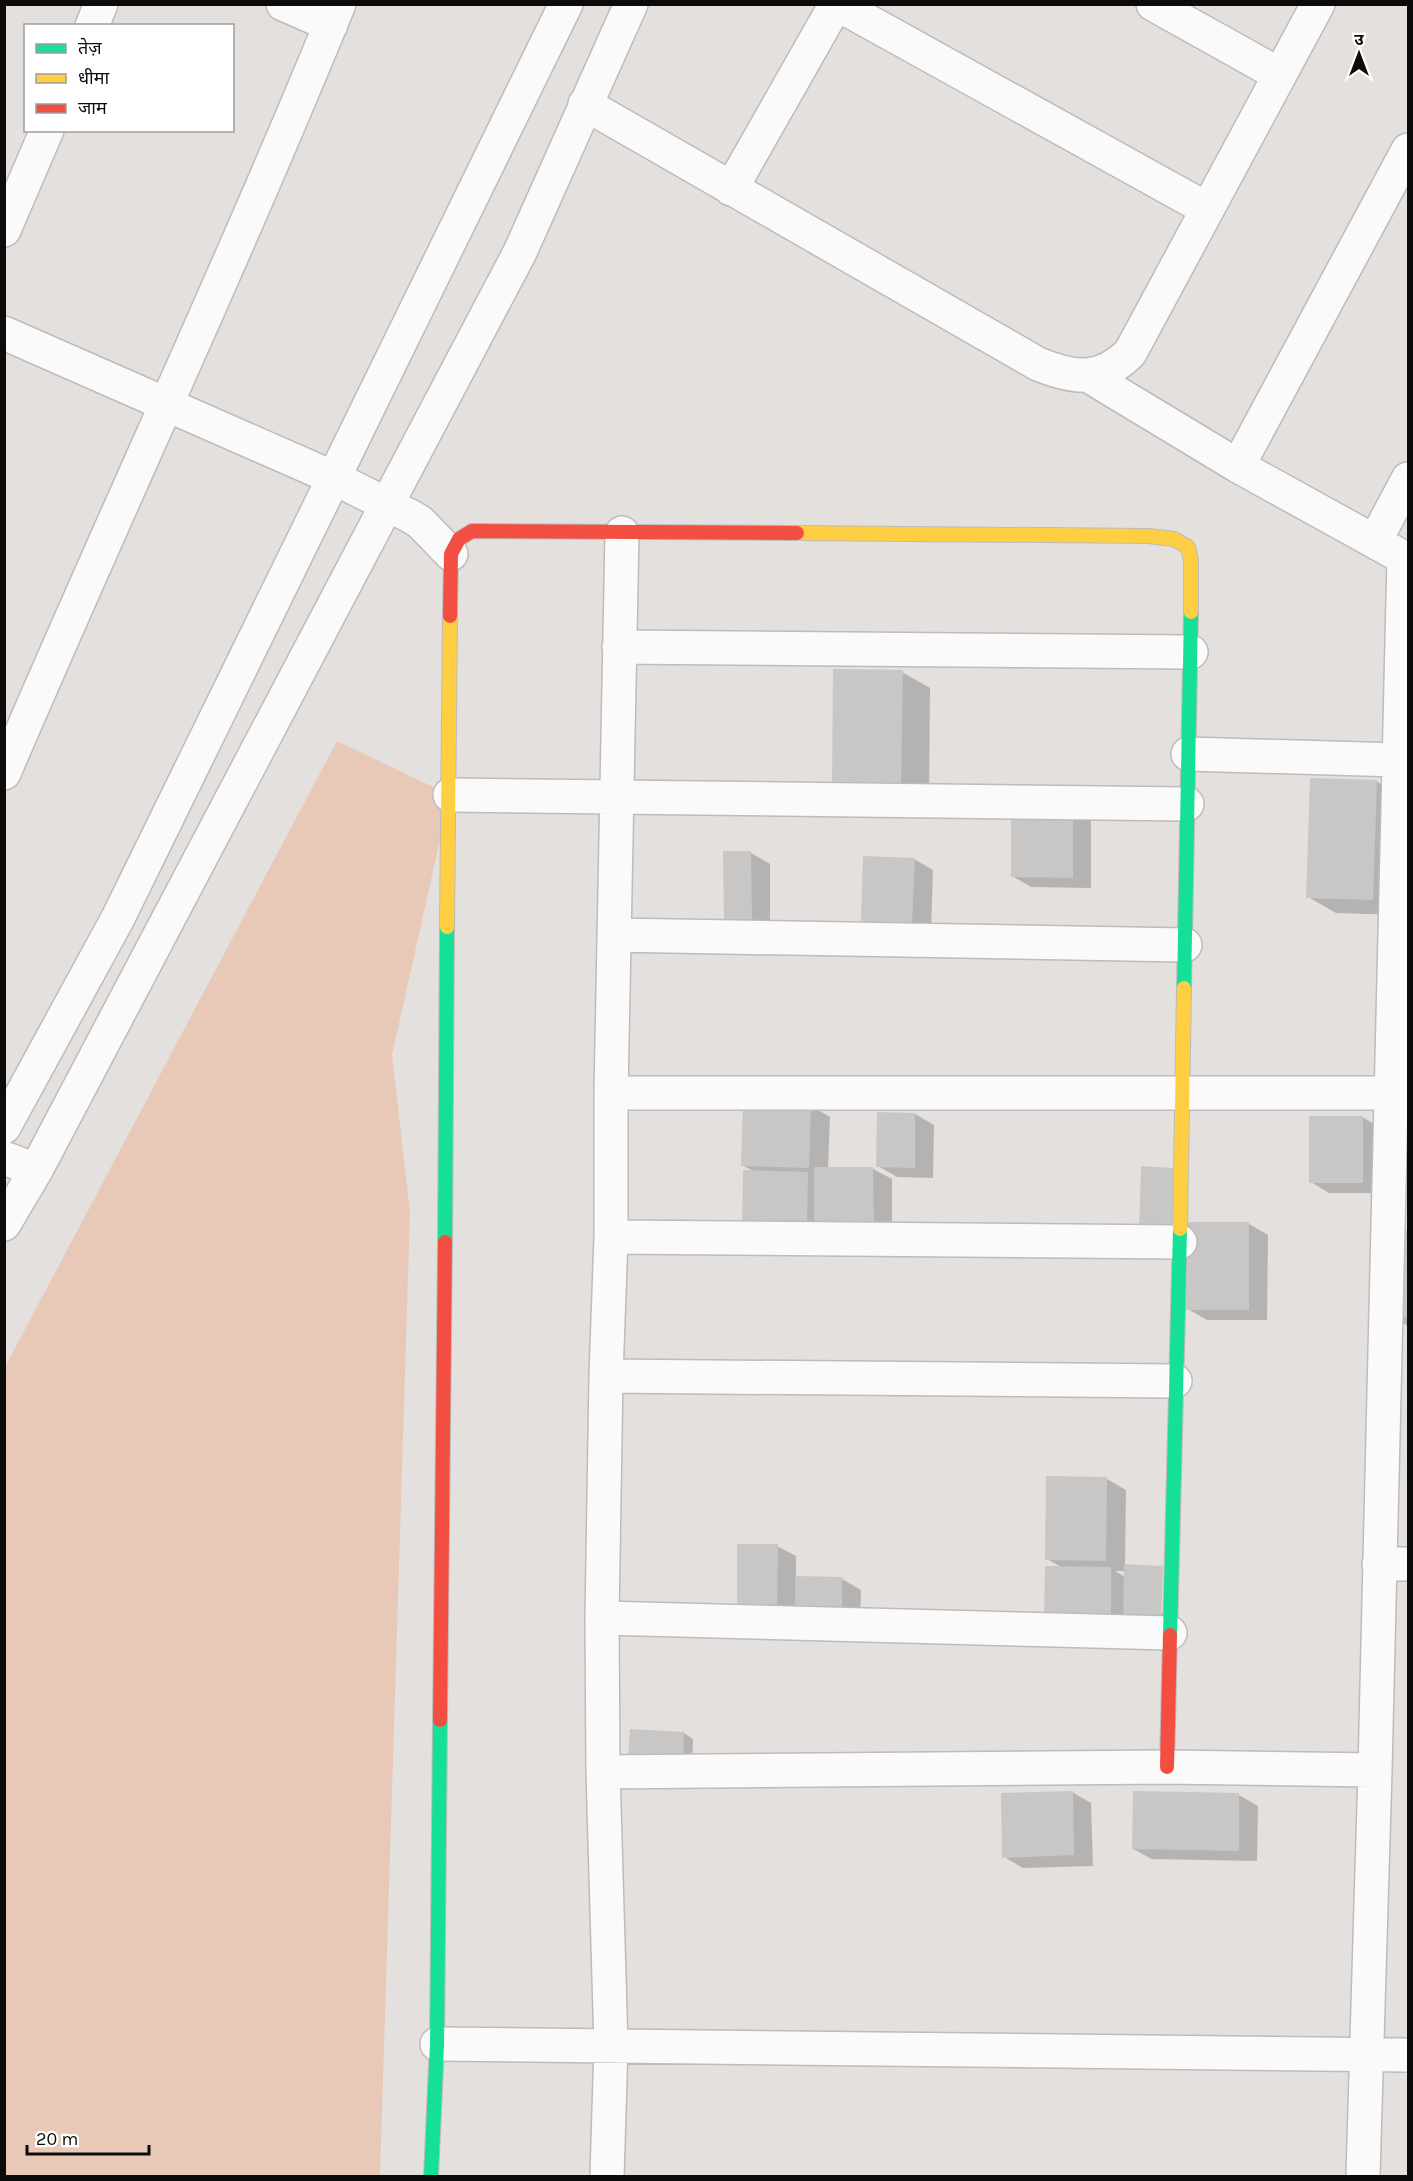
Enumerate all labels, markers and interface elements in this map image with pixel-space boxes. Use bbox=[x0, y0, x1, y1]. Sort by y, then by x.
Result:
legend bbox=[24, 24, 234, 132]
north arrow bbox=[1329, 24, 1389, 84]
text: उ bbox=[1354, 30, 1364, 49]
text: तेज़ bbox=[78, 37, 102, 59]
text: धीमा bbox=[78, 67, 109, 89]
text: जाम bbox=[78, 97, 108, 119]
scale bar bbox=[27, 2118, 148, 2156]
text: 20 m bbox=[36, 2128, 78, 2150]

